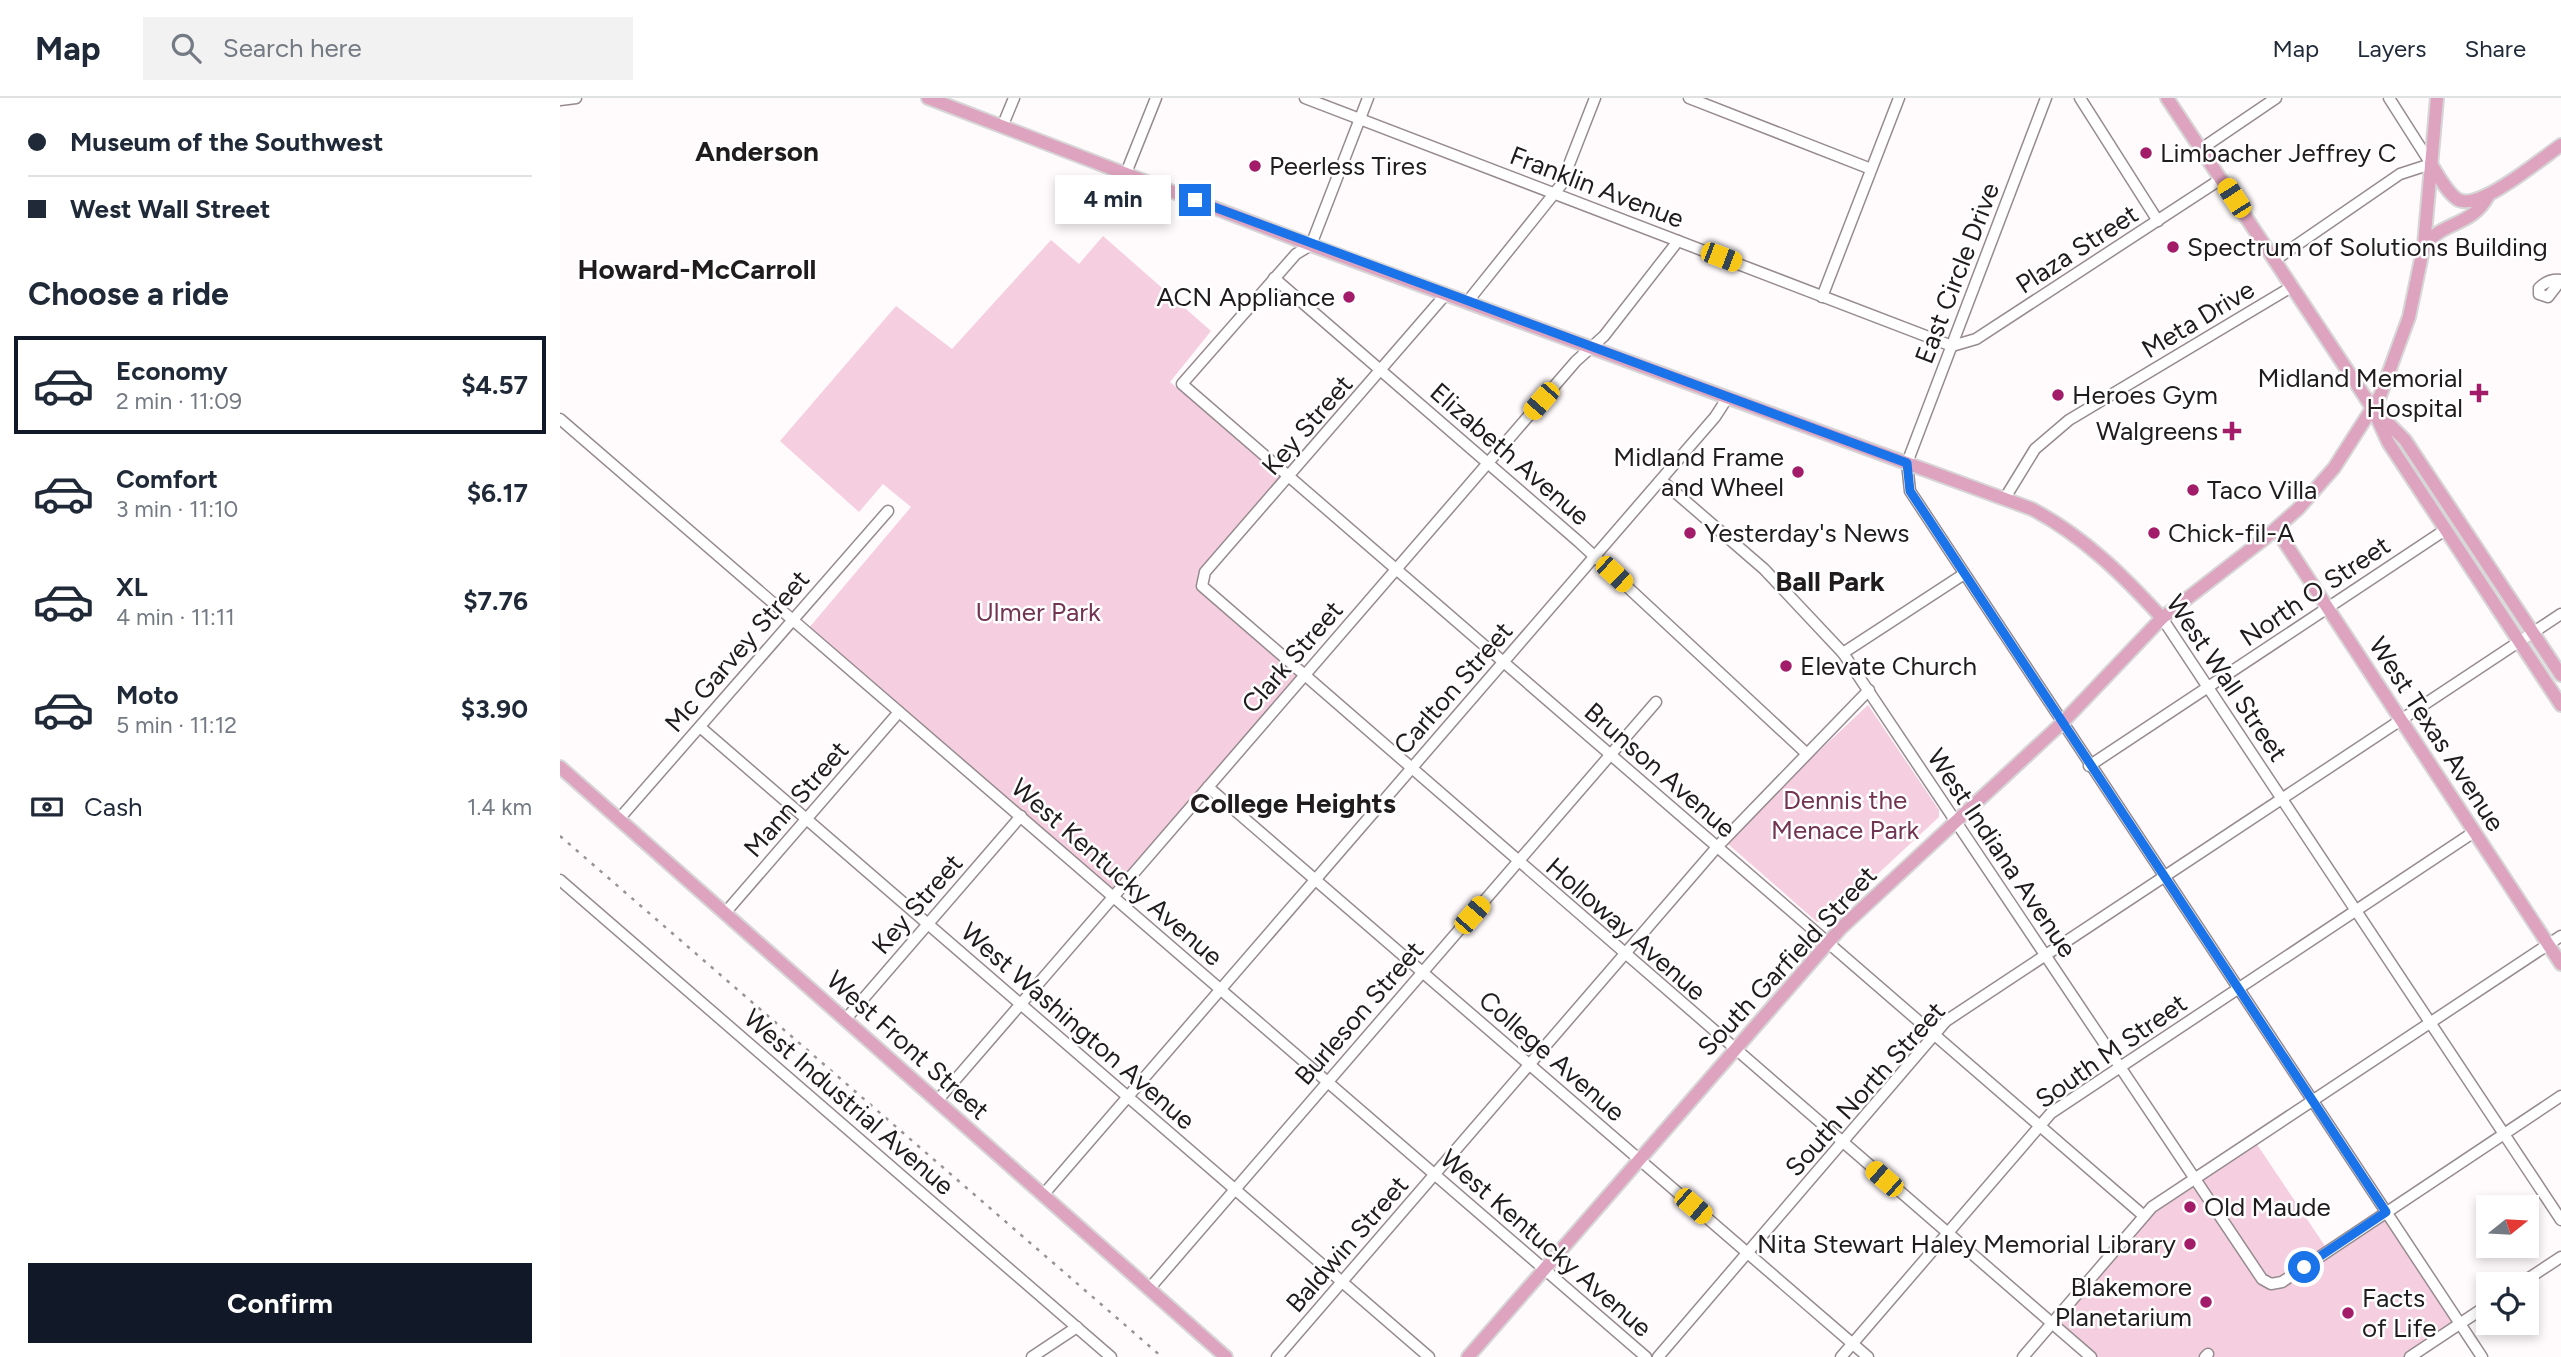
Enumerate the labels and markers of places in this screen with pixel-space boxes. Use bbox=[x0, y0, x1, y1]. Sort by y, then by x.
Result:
place label: Limbacher Jeffrey C bbox=[2160, 137, 2396, 169]
marker: Limbacher Jeffrey C bbox=[2138, 145, 2154, 161]
place label: Peerless Tires bbox=[1269, 150, 1427, 182]
marker: Peerless Tires bbox=[1247, 158, 1263, 174]
place label: Spectrum of Solutions Building bbox=[2187, 231, 2548, 263]
marker: Spectrum of Solutions Building bbox=[2165, 239, 2181, 255]
place label: ACN Appliance bbox=[1157, 281, 1335, 313]
marker: ACN Appliance bbox=[1341, 289, 1357, 305]
place label: Midland Memorial Hospital bbox=[2257, 362, 2463, 424]
place label: Heroes Gym bbox=[2072, 379, 2218, 411]
marker: Midland Memorial Hospital bbox=[2469, 383, 2489, 403]
marker: Heroes Gym bbox=[2050, 387, 2066, 403]
place label: Walgreens bbox=[2096, 415, 2218, 447]
marker: Walgreens bbox=[2224, 423, 2240, 439]
place label: Midland Frame and Wheel bbox=[1613, 441, 1784, 503]
marker: Midland Frame and Wheel bbox=[1790, 464, 1806, 480]
place label: Taco Villa bbox=[2207, 474, 2317, 506]
marker: Taco Villa bbox=[2185, 482, 2201, 498]
place label: Yesterday's News bbox=[1704, 517, 1909, 549]
place label: Chick-fil-A bbox=[2168, 517, 2295, 549]
marker: Yesterday's News bbox=[1682, 525, 1698, 541]
marker: Chick-fil-A bbox=[2146, 525, 2162, 541]
place label: Elevate Church bbox=[1800, 650, 1977, 682]
marker: Elevate Church bbox=[1778, 658, 1794, 674]
place label: Old Maude bbox=[2204, 1191, 2331, 1223]
marker: Old Maude bbox=[2182, 1199, 2198, 1215]
place label: Nita Stewart Haley Memorial Library bbox=[1757, 1228, 2176, 1260]
marker: Nita Stewart Haley Memorial Library bbox=[2182, 1236, 2198, 1252]
place label: Blakemore Planetarium bbox=[2055, 1271, 2192, 1333]
place label: Facts of Life bbox=[2362, 1282, 2436, 1344]
marker: Blakemore Planetarium bbox=[2198, 1294, 2214, 1310]
marker: Facts of Life bbox=[2340, 1305, 2356, 1321]

